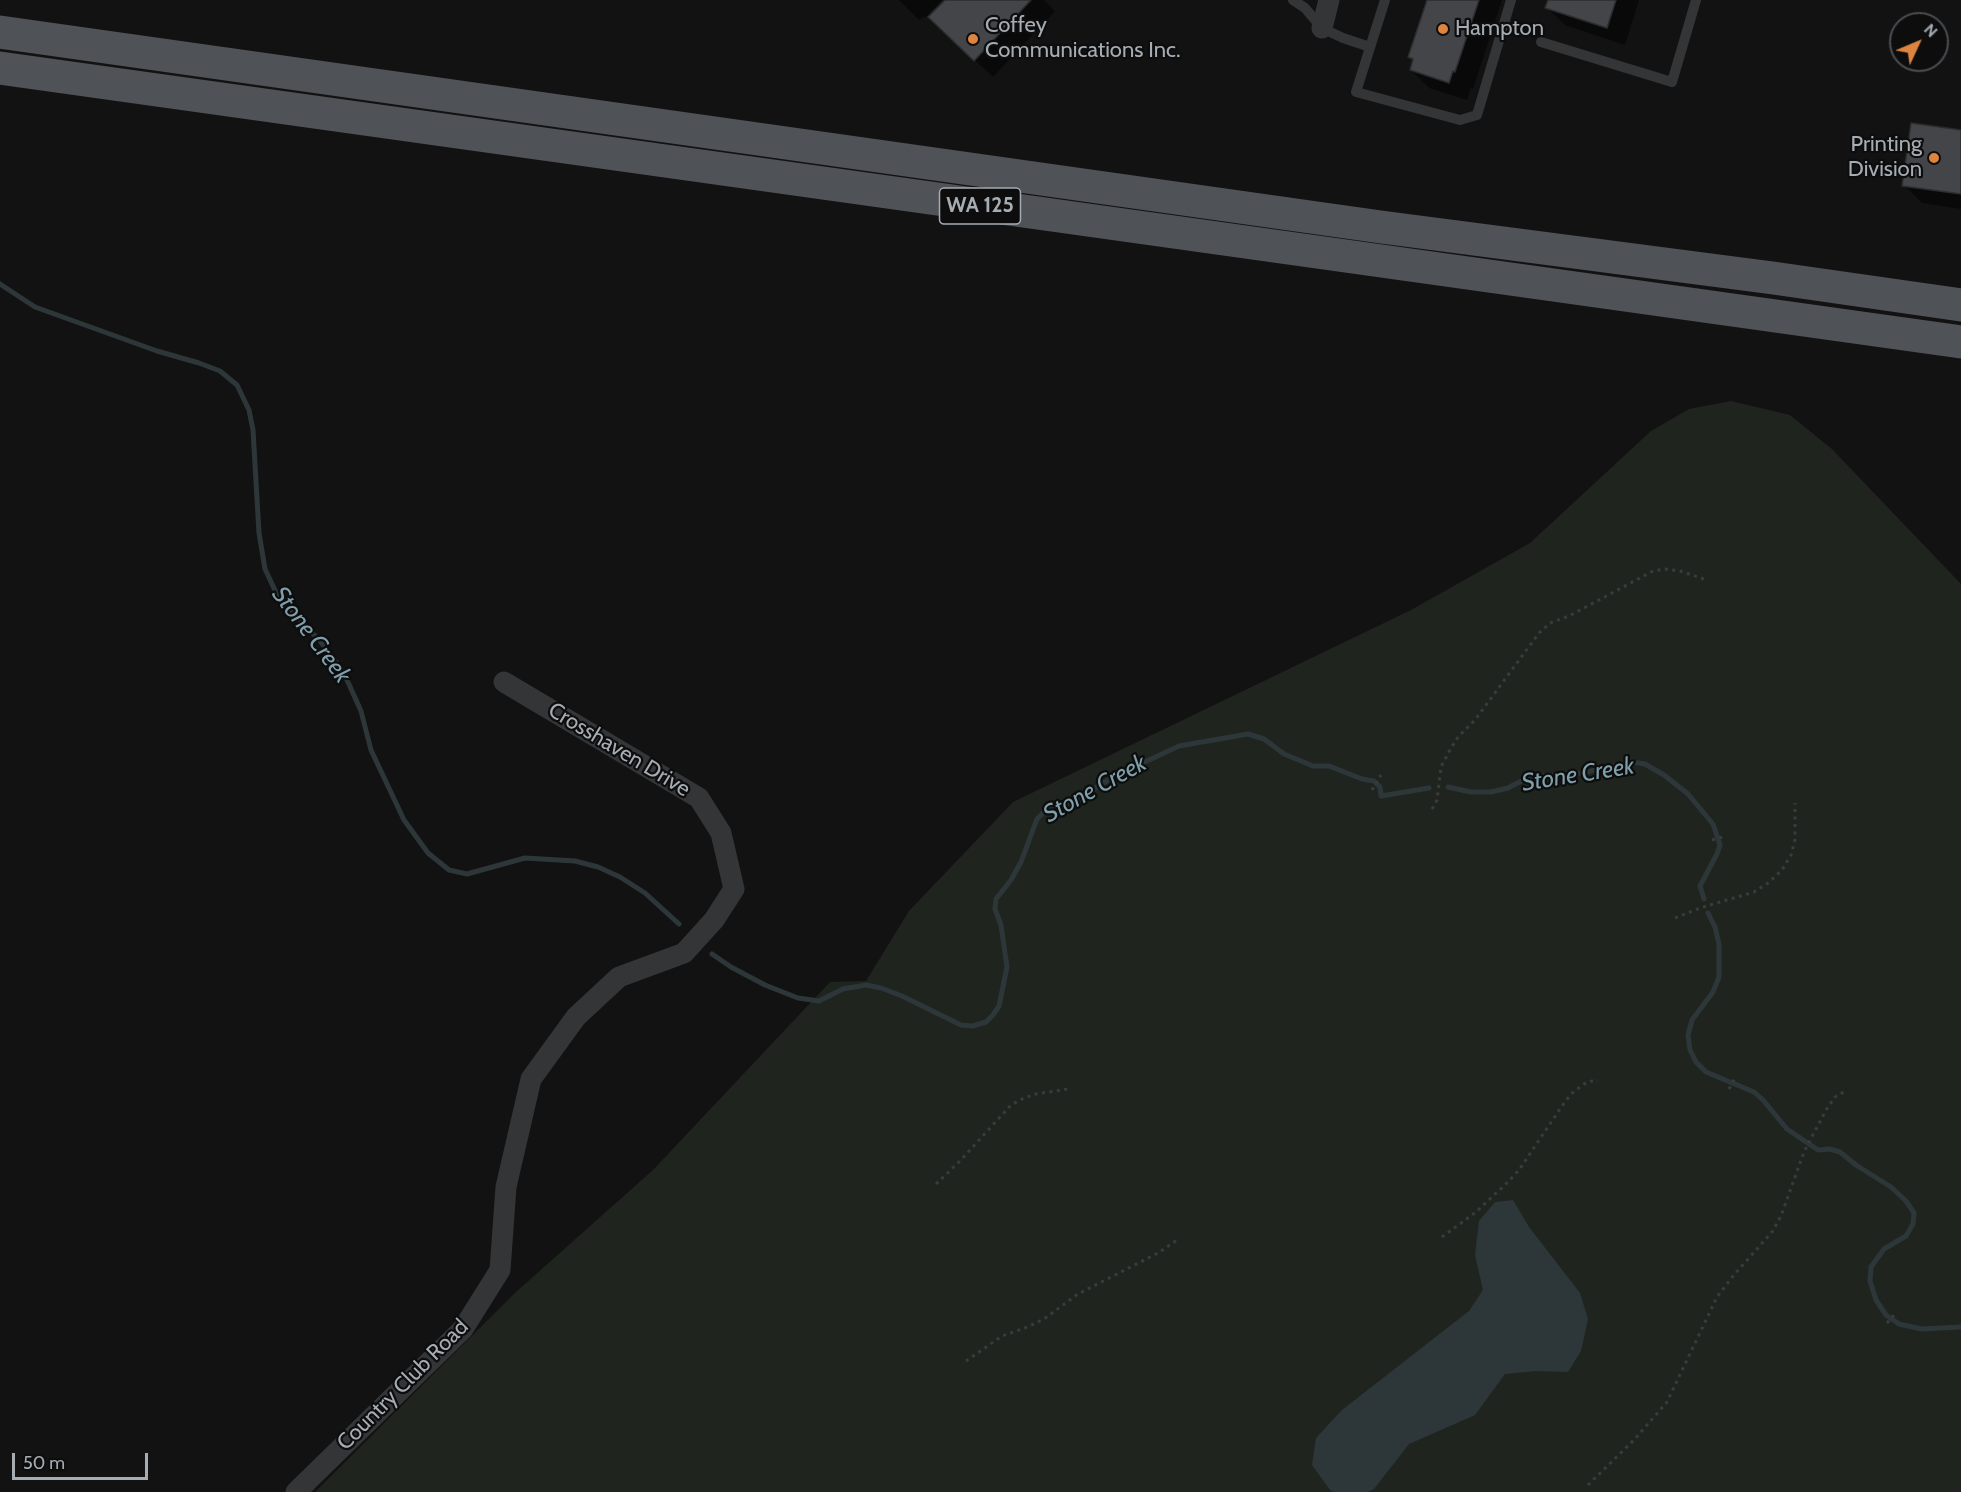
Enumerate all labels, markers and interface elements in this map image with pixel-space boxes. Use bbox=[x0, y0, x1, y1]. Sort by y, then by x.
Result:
north arrow bbox=[1889, 12, 1949, 72]
place label: Coffey Communications Inc. bbox=[985, 13, 1181, 64]
place label: Hampton bbox=[1455, 16, 1544, 42]
text: N bbox=[1920, 20, 1942, 41]
marker: Hampton bbox=[1436, 22, 1450, 36]
marker: Coffey Communications Inc. bbox=[966, 32, 980, 46]
place label: Printing Division bbox=[1848, 132, 1922, 184]
marker: Printing Division bbox=[1927, 151, 1941, 165]
road number: WA 125 bbox=[940, 188, 1020, 224]
water label: Stone Creek bbox=[265, 581, 357, 689]
street label: Crosshaven Drive bbox=[543, 697, 695, 803]
water label: Stone Creek bbox=[1038, 749, 1152, 829]
water label: Stone Creek bbox=[1520, 752, 1636, 798]
street label: Country Club Road bbox=[332, 1314, 474, 1456]
scale bar bbox=[15, 1441, 152, 1479]
text: 50 m bbox=[23, 1452, 65, 1474]

